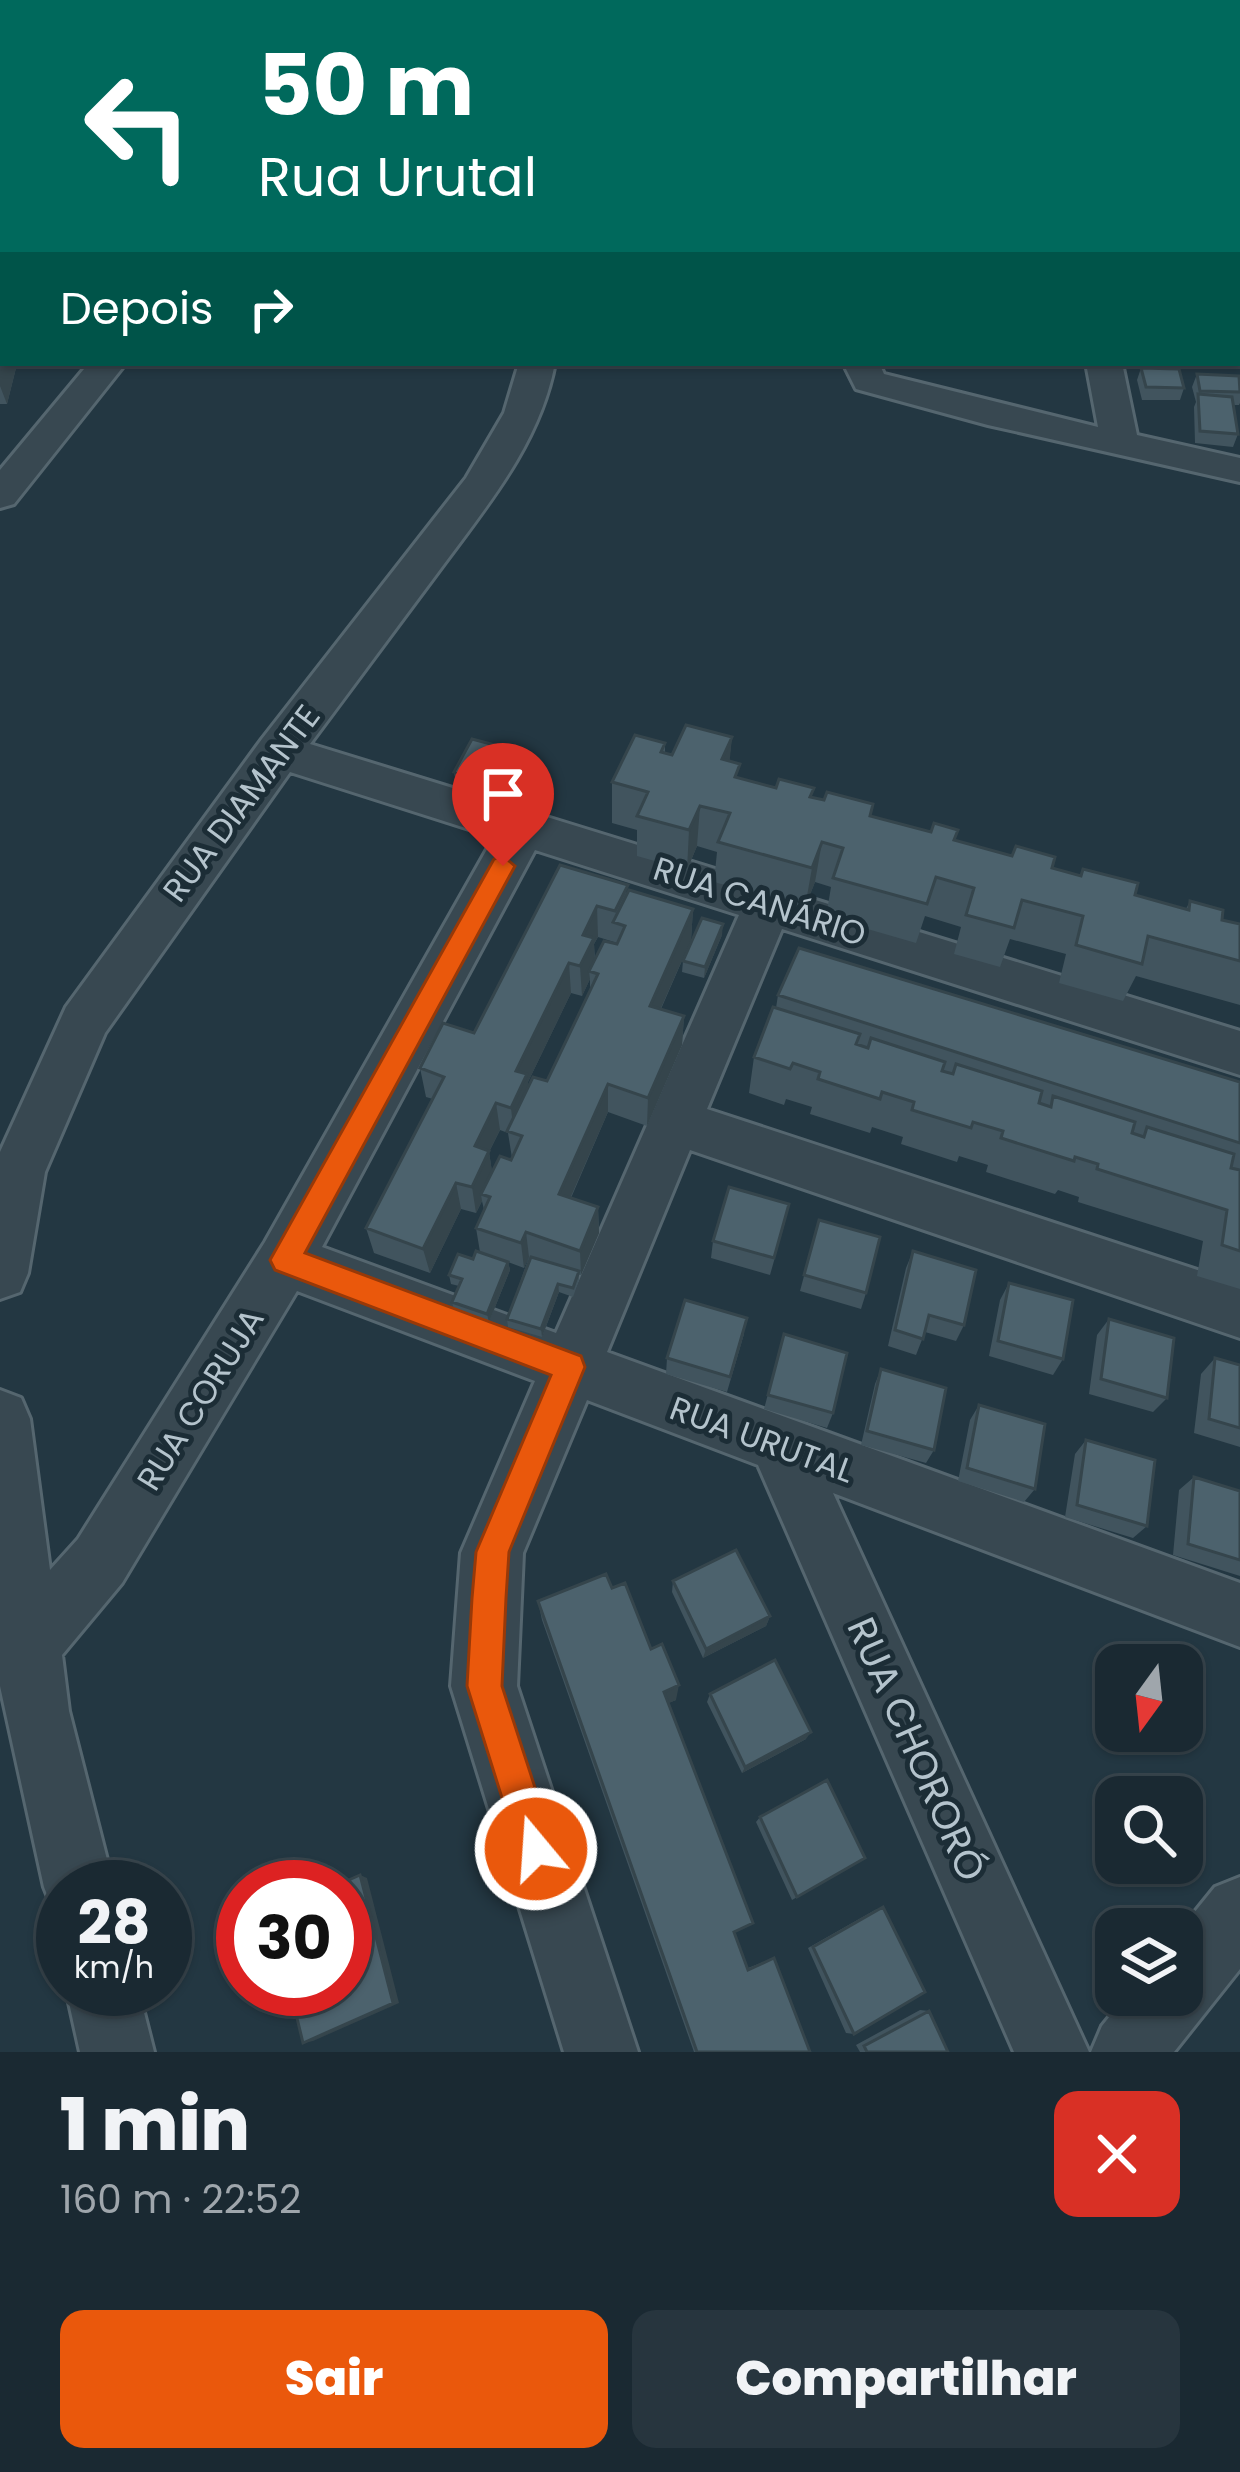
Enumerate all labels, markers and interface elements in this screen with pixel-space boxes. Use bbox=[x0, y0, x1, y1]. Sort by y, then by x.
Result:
text: 50 m bbox=[258, 27, 474, 144]
icon: left bbox=[60, 48, 216, 204]
text: Rua Urutal bbox=[258, 139, 537, 215]
icon: right bbox=[238, 276, 304, 342]
text: Depois bbox=[60, 277, 214, 340]
street label: RUA DIAMANTE bbox=[152, 695, 331, 912]
pin bbox=[452, 743, 554, 866]
icon: arrive bbox=[470, 761, 536, 827]
street label: RUA CANÁRIO bbox=[648, 845, 872, 958]
street label: RUA CORUJA bbox=[126, 1299, 275, 1499]
street label: RUA URUTAL bbox=[663, 1384, 860, 1494]
street label: RUA CHORORÓ bbox=[834, 1609, 999, 1890]
north arrow bbox=[1095, 1644, 1203, 1752]
map controls bbox=[1095, 1644, 1203, 2016]
button: search bbox=[1095, 1776, 1203, 1884]
position arrow bbox=[473, 1786, 599, 1912]
speed limit sign: 30 bbox=[216, 1860, 372, 2016]
text: 28 bbox=[77, 1881, 151, 1965]
button: layers bbox=[1095, 1908, 1203, 2016]
text: km/h bbox=[74, 1946, 154, 1989]
text: 1 min bbox=[60, 2074, 250, 2175]
button: close bbox=[1054, 2091, 1180, 2217]
text: 160 m · 22:52 bbox=[60, 2172, 302, 2227]
button: Sair bbox=[60, 2310, 608, 2448]
button: Compartilhar bbox=[632, 2310, 1180, 2448]

